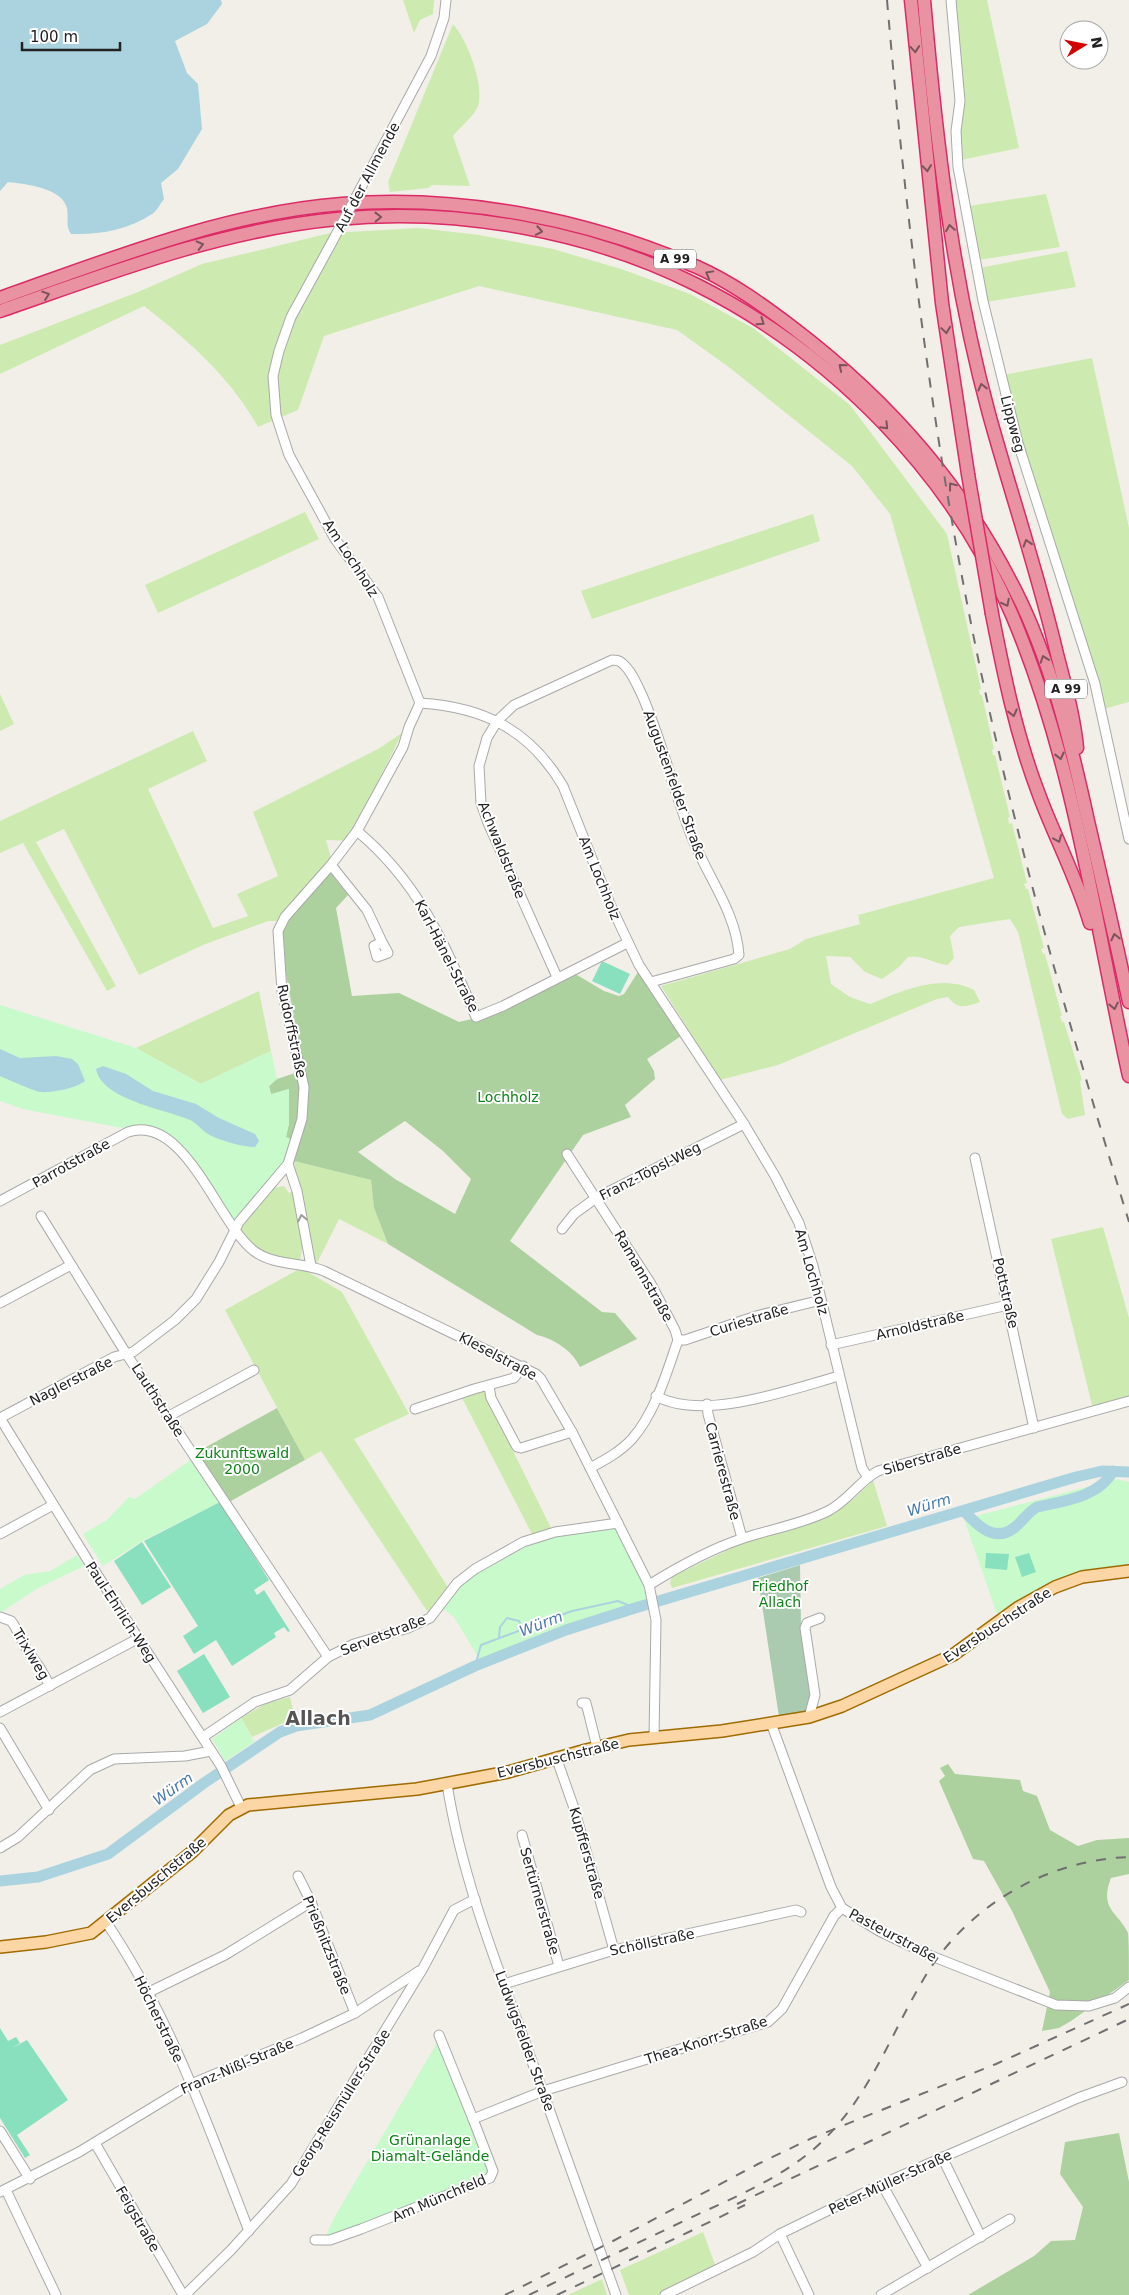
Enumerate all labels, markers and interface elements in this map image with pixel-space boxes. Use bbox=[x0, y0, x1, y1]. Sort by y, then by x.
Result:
scale bar bbox=[22, 20, 120, 52]
north arrow bbox=[1059, 20, 1109, 70]
text: 100 m bbox=[30, 28, 78, 46]
text: N bbox=[1088, 36, 1106, 50]
one-way arrow bbox=[910, 45, 921, 53]
street label: Auf der Allmende bbox=[331, 120, 403, 234]
one-way arrow bbox=[921, 165, 932, 173]
one-way arrow bbox=[374, 212, 382, 222]
one-way arrow bbox=[945, 224, 955, 232]
one-way arrow bbox=[535, 226, 543, 236]
one-way arrow bbox=[196, 240, 205, 251]
road number: A 99 bbox=[654, 250, 696, 268]
one-way arrow bbox=[705, 270, 714, 280]
one-way arrow bbox=[41, 291, 50, 301]
one-way arrow bbox=[755, 317, 764, 325]
one-way arrow bbox=[940, 326, 951, 334]
one-way arrow bbox=[838, 364, 847, 373]
one-way arrow bbox=[978, 384, 988, 392]
street label: Lippweg bbox=[998, 394, 1028, 454]
one-way arrow bbox=[879, 421, 888, 430]
one-way arrow bbox=[949, 482, 958, 491]
street label: Am Lochholz bbox=[320, 516, 382, 600]
one-way arrow bbox=[1023, 540, 1033, 548]
one-way arrow bbox=[1000, 598, 1010, 607]
one-way arrow bbox=[1040, 656, 1050, 664]
road number: A 99 bbox=[1045, 680, 1087, 699]
street label: Augustenfelder Straße bbox=[641, 708, 709, 862]
one-way arrow bbox=[1007, 709, 1018, 718]
one-way arrow bbox=[1054, 752, 1065, 761]
street label: Achwaldstraße bbox=[475, 799, 529, 901]
street label: Am Lochholz bbox=[576, 834, 624, 922]
one-way arrow bbox=[1051, 834, 1062, 843]
street label: Karl-Hänel-Straße bbox=[412, 897, 482, 1015]
one-way arrow bbox=[1110, 933, 1121, 942]
street label: Rudorffstraße bbox=[274, 983, 310, 1079]
one-way arrow bbox=[1108, 1002, 1119, 1011]
park label: Lochholz bbox=[477, 1089, 539, 1105]
street label: Parrotstraße bbox=[30, 1135, 112, 1191]
street label: Franz-Töpsl-Weg bbox=[597, 1139, 703, 1203]
one-way arrow bbox=[297, 1214, 308, 1223]
street label: Am Lochholz bbox=[792, 1227, 832, 1317]
street label: Ramannstraße bbox=[611, 1228, 677, 1324]
street label: Pottstraße bbox=[990, 1256, 1022, 1330]
street label: Curiestraße bbox=[708, 1300, 790, 1340]
street label: Arnoldstraße bbox=[874, 1307, 966, 1343]
street label: Kleselstraße bbox=[456, 1329, 540, 1383]
street label: Naglerstraße bbox=[27, 1353, 115, 1409]
street label: Lauthstraße bbox=[128, 1360, 188, 1440]
street label: Carrierestraße bbox=[702, 1420, 744, 1522]
street label: Siberstraße bbox=[881, 1440, 963, 1478]
park label: Zukunftswald 2000 bbox=[195, 1445, 289, 1477]
water label: Würm bbox=[905, 1490, 953, 1520]
street label: Paul-Ehrlich-Weg bbox=[82, 1559, 160, 1665]
park label: Friedhof Allach bbox=[752, 1578, 809, 1610]
street label: Eversbuschstraße bbox=[940, 1584, 1054, 1666]
water label: Würm bbox=[517, 1608, 565, 1640]
street label: Servetstraße bbox=[338, 1611, 428, 1659]
street label: Trixlweg bbox=[9, 1624, 53, 1683]
district label: Allach bbox=[285, 1707, 351, 1729]
street label: Eversbuschstraße bbox=[495, 1735, 621, 1781]
water label: Würm bbox=[149, 1769, 197, 1809]
street label: Kupfferstraße bbox=[566, 1805, 608, 1901]
street label: Eversbuschstraße bbox=[103, 1834, 209, 1926]
street label: Sertürnerstraße bbox=[517, 1845, 563, 1957]
street label: Prießnitzstraße bbox=[300, 1893, 354, 1997]
street label: Pasteurstraße bbox=[846, 1905, 940, 1965]
street label: Schöllstraße bbox=[608, 1925, 696, 1959]
street label: Ludwigsfelder Straße bbox=[492, 1969, 558, 2113]
street label: Höcherstraße bbox=[131, 1973, 187, 2065]
street label: Thea-Knorr-Straße bbox=[642, 2013, 769, 2068]
street label: Georg-Reismüller-Straße bbox=[289, 2026, 393, 2180]
street label: Franz-Nißl-Straße bbox=[178, 2035, 296, 2097]
park label: Grünanlage Diamalt-Gelände bbox=[371, 2132, 489, 2164]
street label: Peter-Müller-Straße bbox=[826, 2146, 954, 2218]
street label: Am Münchfeld bbox=[390, 2171, 488, 2225]
street label: Feigstraße bbox=[113, 2183, 163, 2255]

